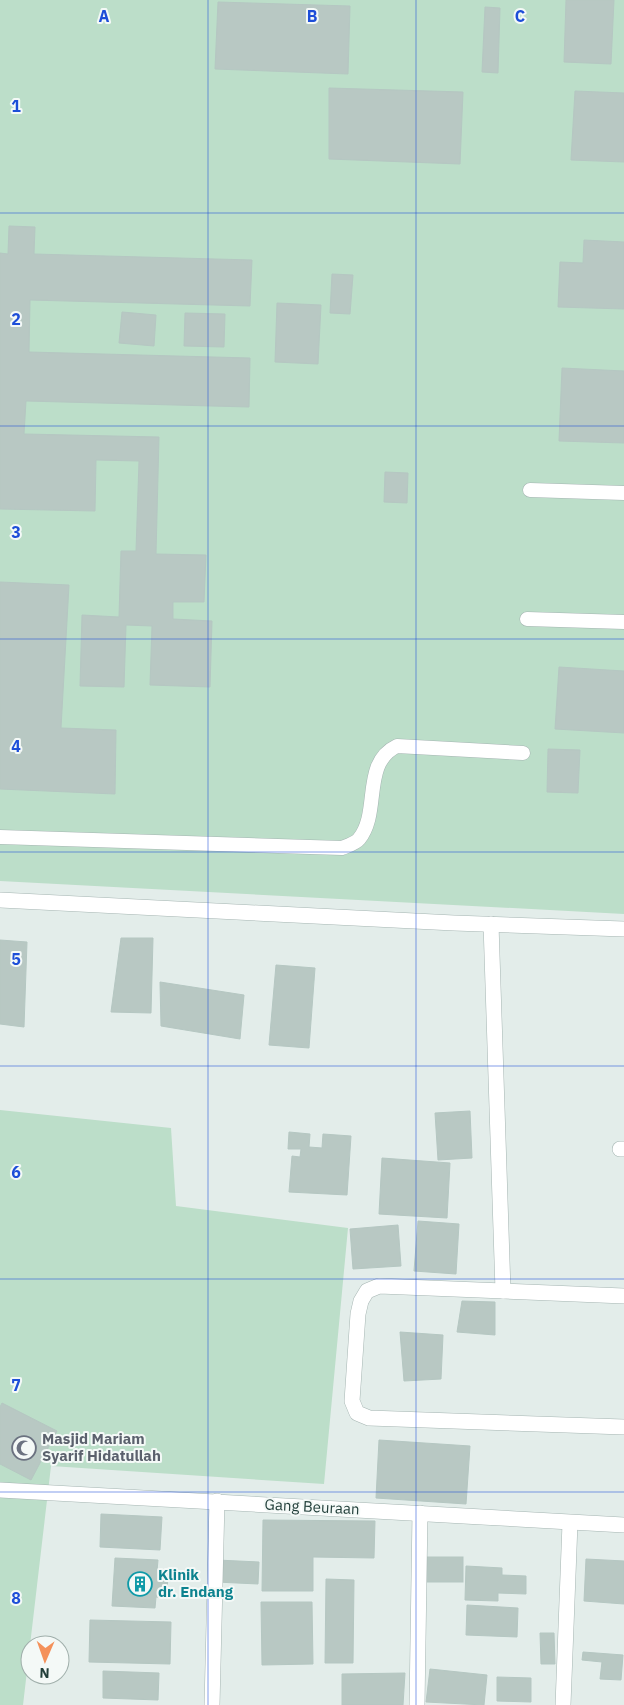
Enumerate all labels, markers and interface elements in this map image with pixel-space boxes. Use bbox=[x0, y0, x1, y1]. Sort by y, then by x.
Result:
text: A bbox=[99, 6, 110, 26]
text: B bbox=[307, 6, 318, 26]
text: C bbox=[515, 6, 525, 26]
text: 1 bbox=[11, 96, 21, 116]
text: 2 bbox=[11, 309, 21, 329]
text: 3 bbox=[11, 522, 21, 542]
text: 4 bbox=[11, 736, 21, 756]
text: 5 bbox=[11, 949, 21, 969]
text: 6 bbox=[11, 1162, 21, 1182]
text: 7 bbox=[11, 1375, 21, 1395]
place label: Masjid Mariam Syarif Hidatullah bbox=[42, 1429, 161, 1465]
mosque icon: Masjid Mariam Syarif Hidatullah bbox=[11, 1435, 37, 1461]
street label: Gang Beuraan bbox=[264, 1495, 360, 1518]
place label: Klinik dr. Endang bbox=[158, 1565, 234, 1601]
building icon: Klinik dr. Endang bbox=[127, 1571, 153, 1597]
text: 8 bbox=[11, 1588, 21, 1608]
north arrow bbox=[20, 1635, 70, 1685]
text: N bbox=[39, 1664, 50, 1682]

